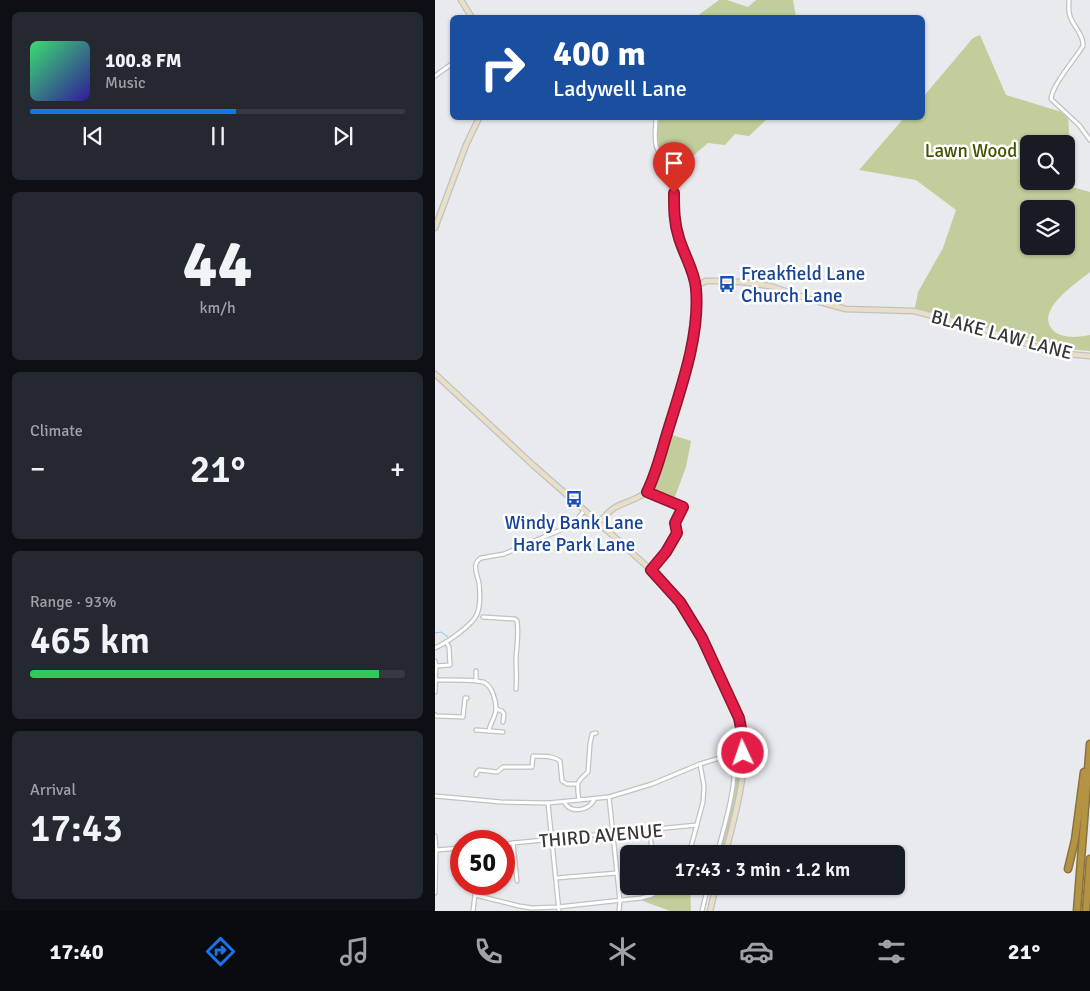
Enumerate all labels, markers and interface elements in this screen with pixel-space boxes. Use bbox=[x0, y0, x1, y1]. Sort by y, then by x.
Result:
text: 400 m bbox=[553, 32, 646, 75]
icon: right bbox=[470, 35, 535, 100]
text: 100.8 FM bbox=[105, 49, 182, 73]
text: Music bbox=[105, 73, 146, 93]
text: Ladywell Lane bbox=[553, 75, 687, 102]
icon: previous bbox=[79, 122, 107, 150]
icon: pause bbox=[204, 122, 232, 150]
icon: next bbox=[329, 122, 357, 150]
map controls bbox=[1020, 135, 1075, 255]
button: search bbox=[1020, 135, 1075, 190]
park label: Lawn Wood bbox=[925, 139, 1017, 163]
pin bbox=[653, 142, 695, 193]
icon: arrive bbox=[660, 149, 688, 177]
button: layers bbox=[1020, 200, 1075, 255]
text: 44 bbox=[182, 225, 253, 305]
place label: Freakfield Lane Church Lane bbox=[741, 262, 865, 308]
bus stop icon: Freakfield Lane Church Lane bbox=[717, 274, 737, 294]
text: km/h bbox=[199, 298, 236, 318]
street label: BLAKE LAW LANE bbox=[928, 305, 1075, 365]
text: Climate bbox=[30, 421, 83, 441]
text: 21° bbox=[190, 446, 245, 493]
text: − bbox=[30, 452, 45, 486]
text: + bbox=[390, 452, 405, 486]
bus stop icon: Windy Bank Lane Hare Park Lane bbox=[564, 489, 584, 509]
place label: Windy Bank Lane Hare Park Lane bbox=[504, 511, 644, 557]
text: Range · 93% bbox=[30, 592, 116, 612]
text: 465 km bbox=[30, 617, 150, 664]
position arrow bbox=[716, 726, 768, 778]
text: Arrival bbox=[30, 780, 76, 800]
text: 17:43 bbox=[30, 805, 123, 852]
street label: THIRD AVENUE bbox=[538, 819, 664, 853]
speed limit sign: 50 bbox=[450, 830, 515, 895]
text: 17:43 · 3 min · 1.2 km bbox=[675, 858, 850, 882]
icon: directions bbox=[203, 934, 238, 969]
icon: music bbox=[337, 934, 372, 969]
icon: phone bbox=[471, 934, 506, 969]
icon: climate bbox=[605, 934, 640, 969]
icon: car bbox=[739, 934, 774, 969]
icon: filters bbox=[874, 934, 909, 969]
text: 17:40 bbox=[50, 938, 104, 965]
text: 21° bbox=[1008, 938, 1040, 965]

